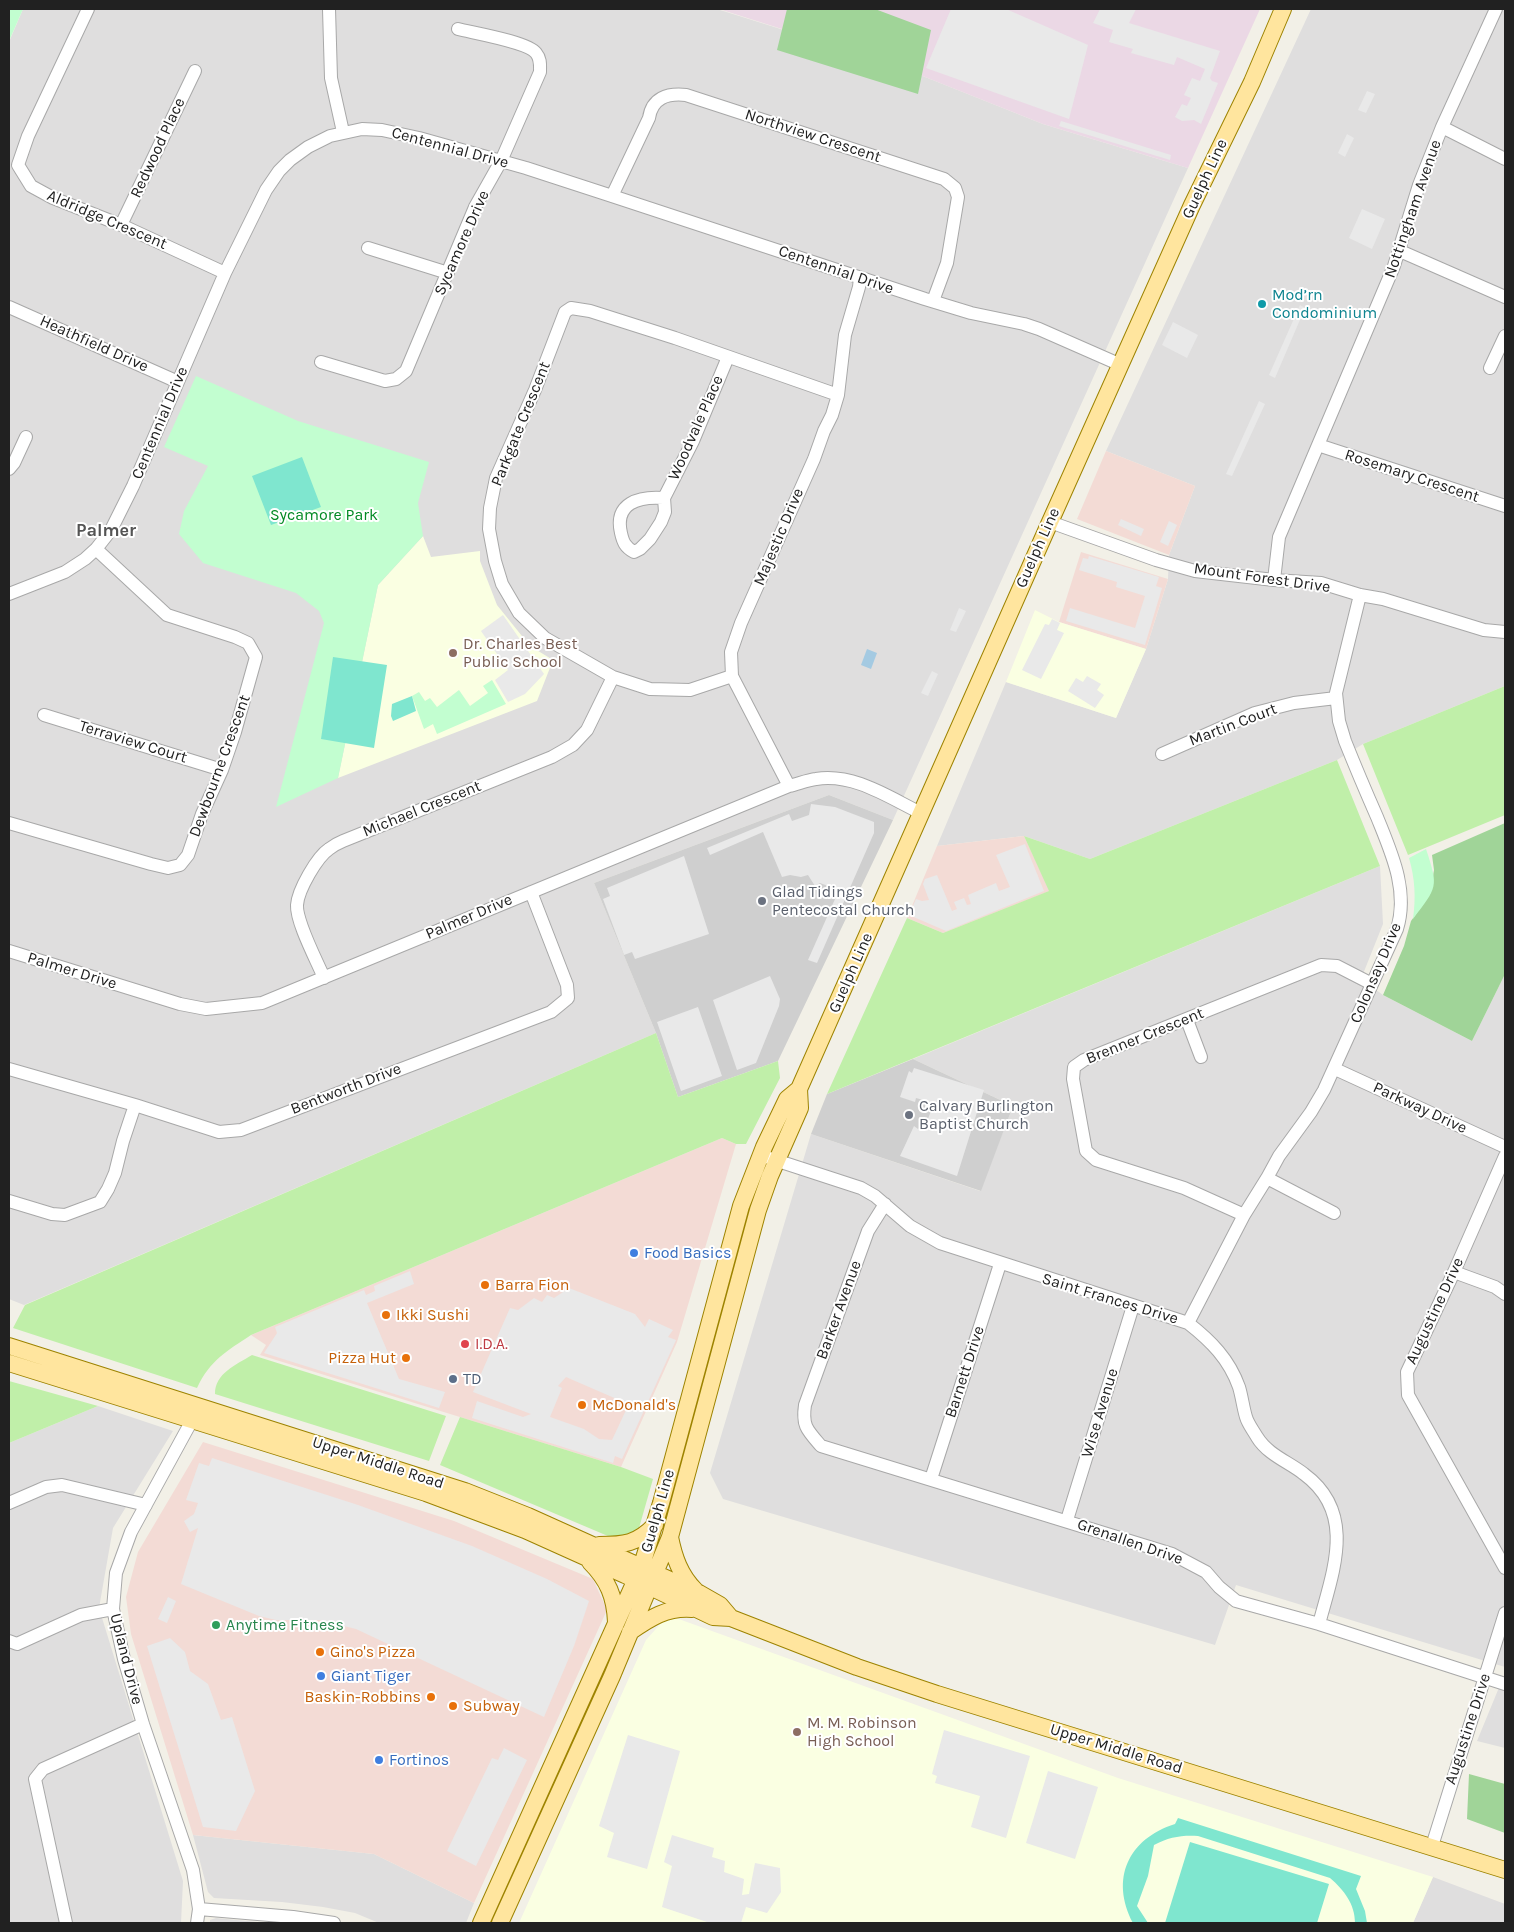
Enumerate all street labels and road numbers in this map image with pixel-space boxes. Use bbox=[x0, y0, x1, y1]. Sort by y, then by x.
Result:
street label: Redwood Place bbox=[126, 95, 190, 201]
street label: Northview Crescent bbox=[743, 105, 883, 167]
street label: Centennial Drive bbox=[389, 123, 511, 173]
street label: Guelph Line bbox=[1178, 136, 1232, 222]
street label: Nottingham Avenue bbox=[1380, 137, 1446, 281]
street label: Aldridge Crescent bbox=[44, 186, 170, 254]
street label: Sycamore Drive bbox=[430, 187, 494, 299]
street label: Centennial Drive bbox=[776, 241, 896, 299]
street label: Heathfield Drive bbox=[37, 311, 151, 377]
street label: Parkgate Crescent bbox=[487, 359, 555, 489]
street label: Centennial Drive bbox=[128, 364, 192, 482]
street label: Woodvale Place bbox=[664, 373, 728, 483]
street label: Rosemary Crescent bbox=[1342, 445, 1482, 507]
street label: Majestic Drive bbox=[750, 485, 808, 589]
street label: Guelph Line bbox=[1012, 505, 1064, 591]
street label: Mount Forest Drive bbox=[1192, 559, 1332, 597]
street label: Dewbourne Crescent bbox=[185, 692, 255, 840]
street label: Martin Court bbox=[1186, 699, 1280, 751]
street label: Terraview Court bbox=[77, 716, 189, 768]
street label: Michael Crescent bbox=[360, 777, 484, 841]
street label: Palmer Drive bbox=[423, 890, 515, 944]
street label: Colonsay Drive bbox=[1346, 920, 1406, 1026]
street label: Guelph Line bbox=[825, 930, 877, 1016]
street label: Palmer Drive bbox=[25, 948, 119, 994]
street label: Brenner Crescent bbox=[1083, 1004, 1207, 1068]
street label: Bentworth Drive bbox=[288, 1059, 404, 1119]
street label: Parkway Drive bbox=[1370, 1078, 1470, 1138]
street label: Augustine Drive bbox=[1402, 1254, 1468, 1368]
street label: Barker Avenue bbox=[812, 1258, 866, 1362]
street label: Saint Frances Drive bbox=[1040, 1269, 1180, 1329]
street label: Barnett Drive bbox=[941, 1324, 989, 1420]
street label: Wise Avenue bbox=[1077, 1366, 1123, 1460]
street label: Upper Middle Road bbox=[310, 1433, 446, 1493]
street label: Guelph Line bbox=[637, 1467, 679, 1555]
street label: Grenallen Drive bbox=[1075, 1515, 1185, 1569]
street label: Upland Drive bbox=[105, 1611, 147, 1707]
street label: Augustine Drive bbox=[1441, 1671, 1495, 1787]
street label: Upper Middle Road bbox=[1047, 1720, 1185, 1778]

